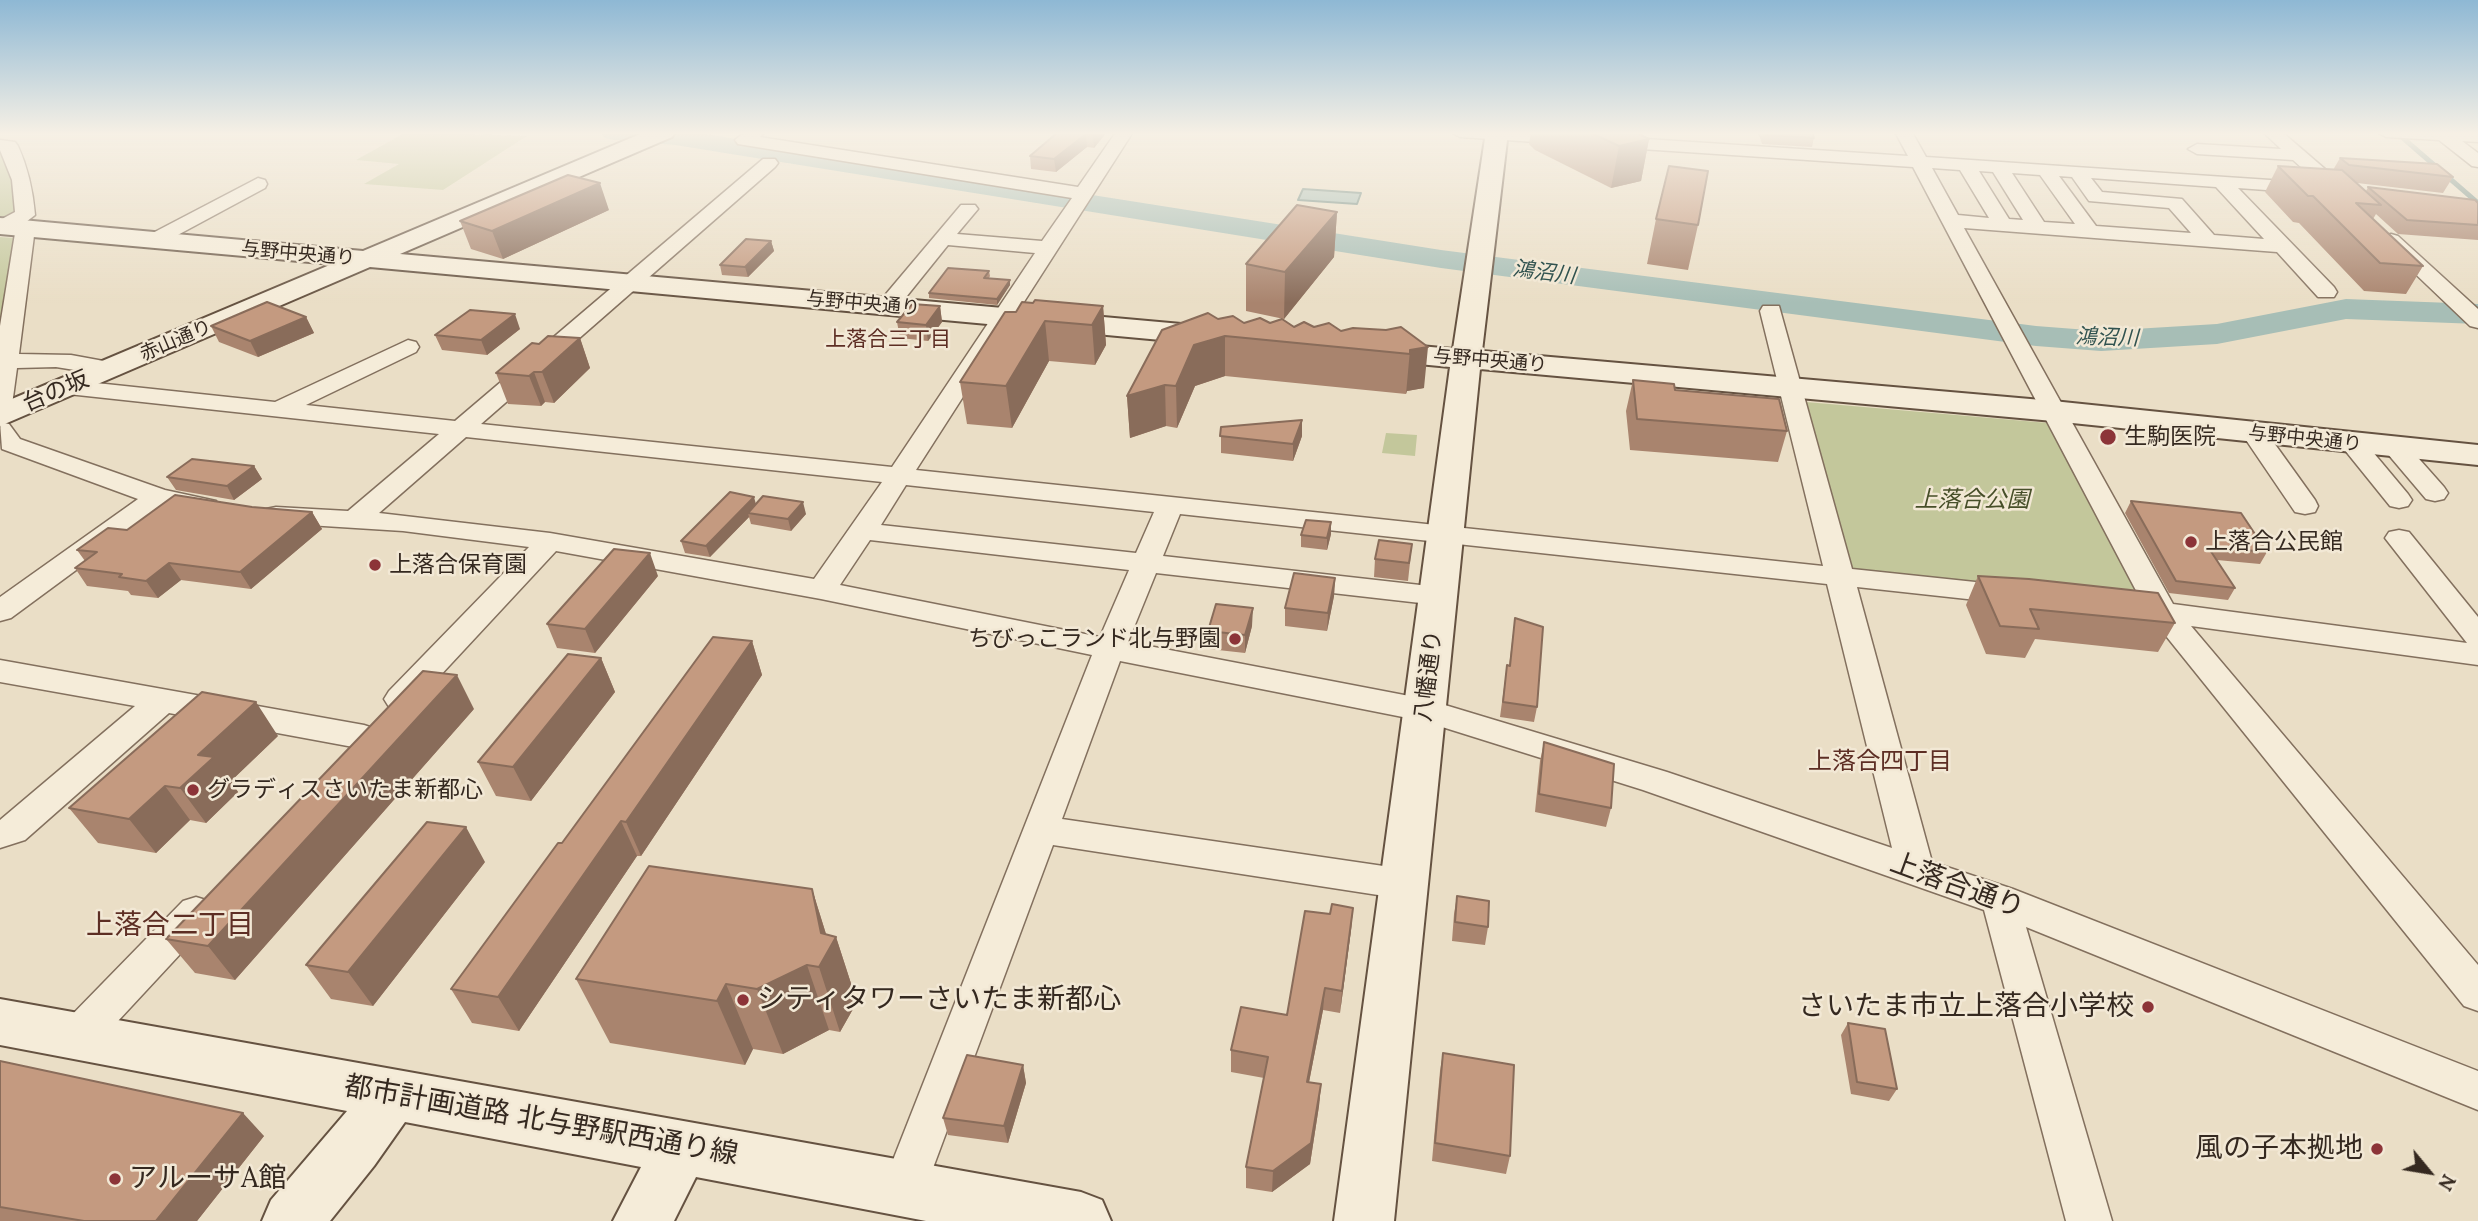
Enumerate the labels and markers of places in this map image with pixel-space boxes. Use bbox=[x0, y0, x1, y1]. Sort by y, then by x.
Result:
place label: 生駒医院 bbox=[2124, 423, 2216, 451]
marker: 生駒医院 bbox=[2098, 427, 2118, 447]
place label: 上落合公民館 bbox=[2205, 528, 2343, 556]
marker: 上落合公民館 bbox=[2183, 534, 2199, 550]
place label: 上落合保育園 bbox=[389, 551, 527, 579]
marker: 上落合保育園 bbox=[367, 557, 383, 573]
place label: ちびっこランド北与野園 bbox=[968, 625, 1221, 653]
marker: ちびっこランド北与野園 bbox=[1227, 631, 1243, 647]
place label: グラディスさいたま新都心 bbox=[207, 776, 483, 804]
marker: グラディスさいたま新都心 bbox=[185, 782, 201, 798]
place label: シティタワーさいたま新都心 bbox=[757, 983, 1121, 1017]
place label: さいたま市立上落合小学校 bbox=[1798, 990, 2134, 1024]
marker: シティタワーさいたま新都心 bbox=[735, 992, 751, 1008]
marker: さいたま市立上落合小学校 bbox=[2140, 999, 2156, 1015]
place label: 風の子本拠地 bbox=[2195, 1132, 2363, 1166]
marker: 風の子本拠地 bbox=[2369, 1141, 2385, 1157]
place label: アルーサA館 bbox=[129, 1162, 287, 1196]
marker: アルーサA館 bbox=[107, 1171, 123, 1187]

